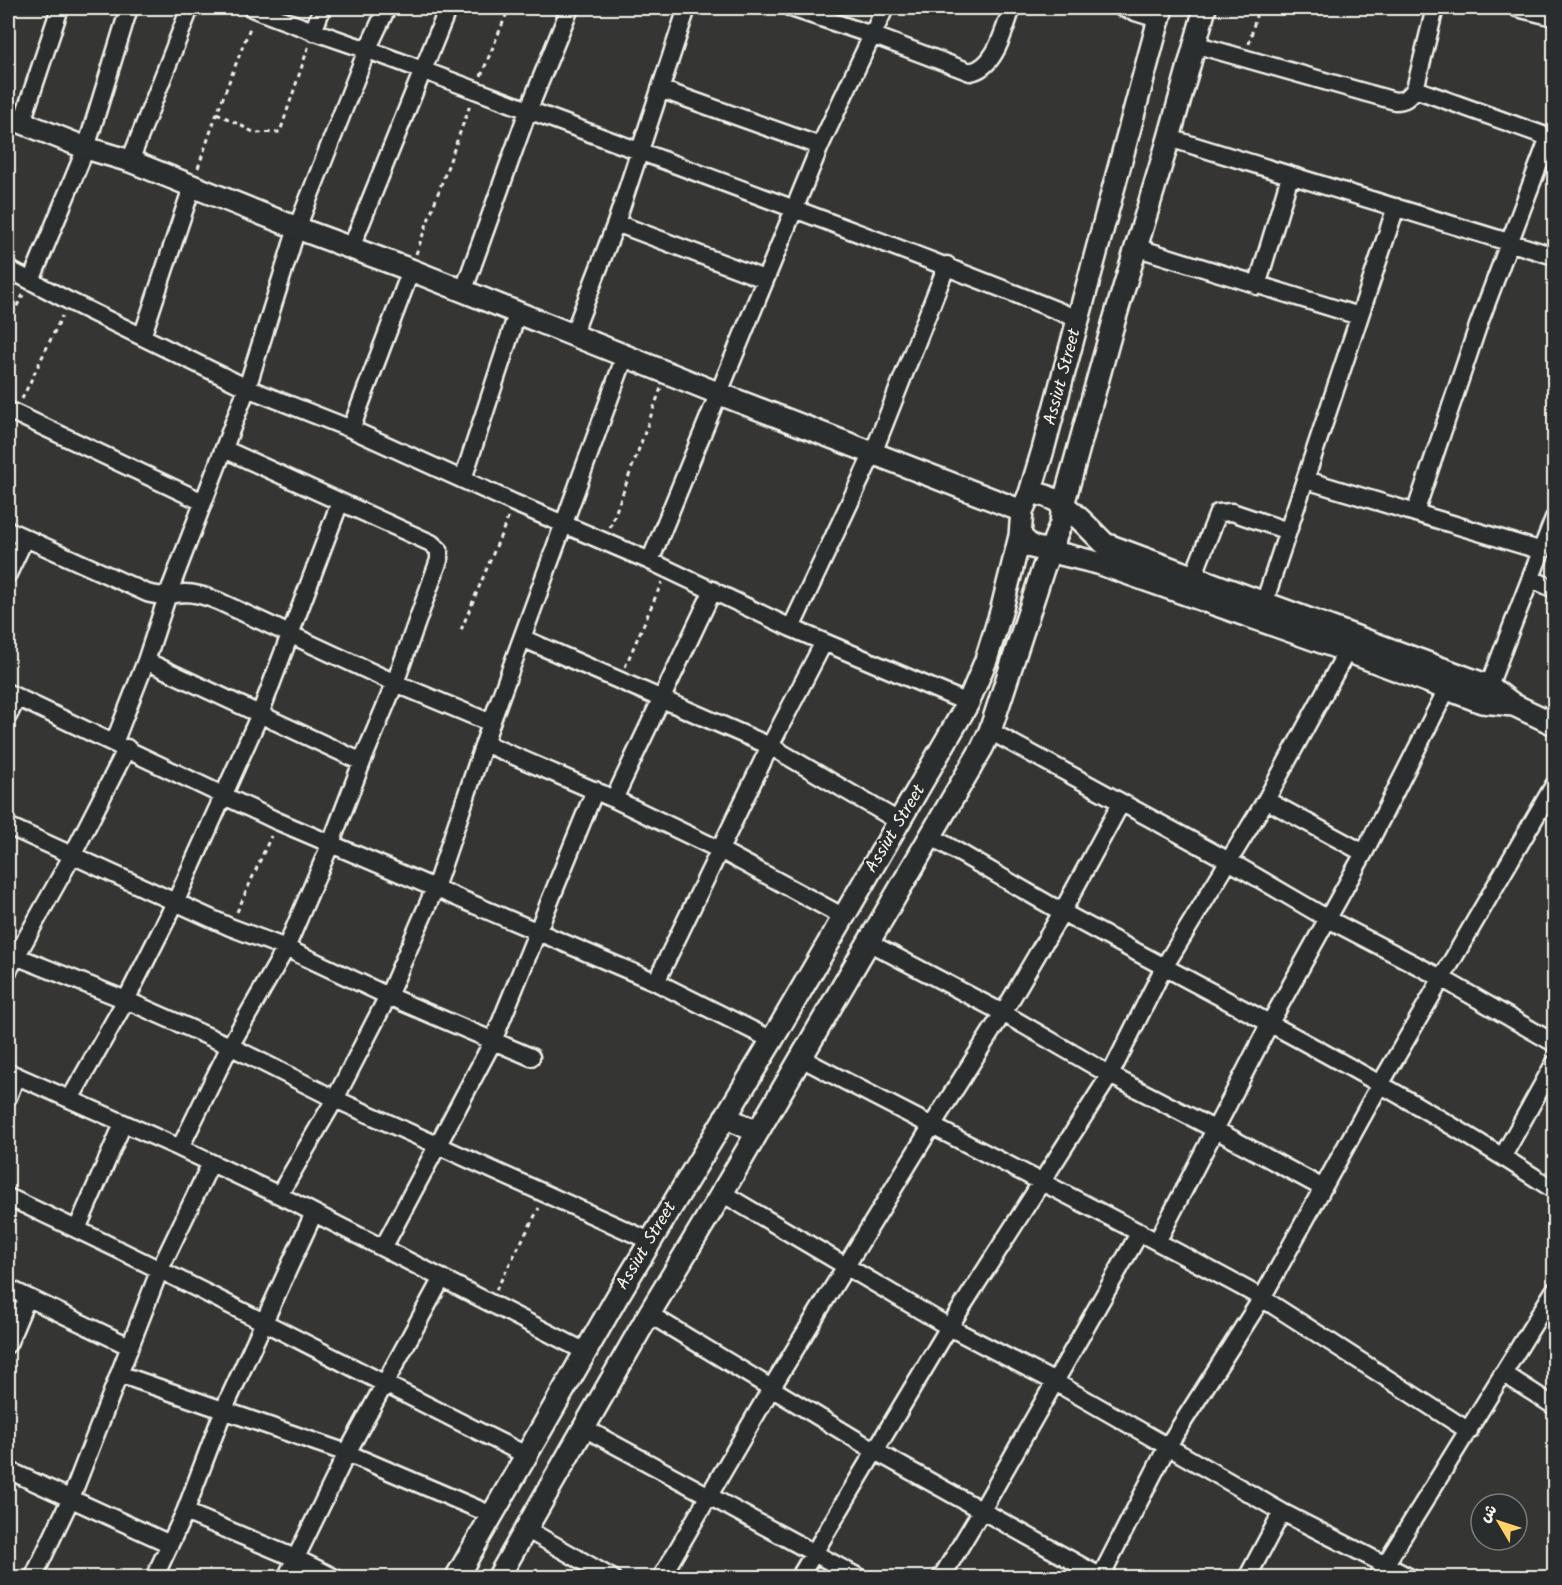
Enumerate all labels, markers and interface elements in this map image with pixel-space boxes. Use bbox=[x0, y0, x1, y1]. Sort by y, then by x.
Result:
street label: Assiut Street bbox=[1036, 324, 1090, 429]
street label: Assiut Street bbox=[858, 778, 934, 879]
street label: Assiut Street bbox=[609, 1195, 685, 1296]
north arrow bbox=[1469, 1492, 1529, 1552]
text: ش bbox=[1473, 1499, 1504, 1528]

